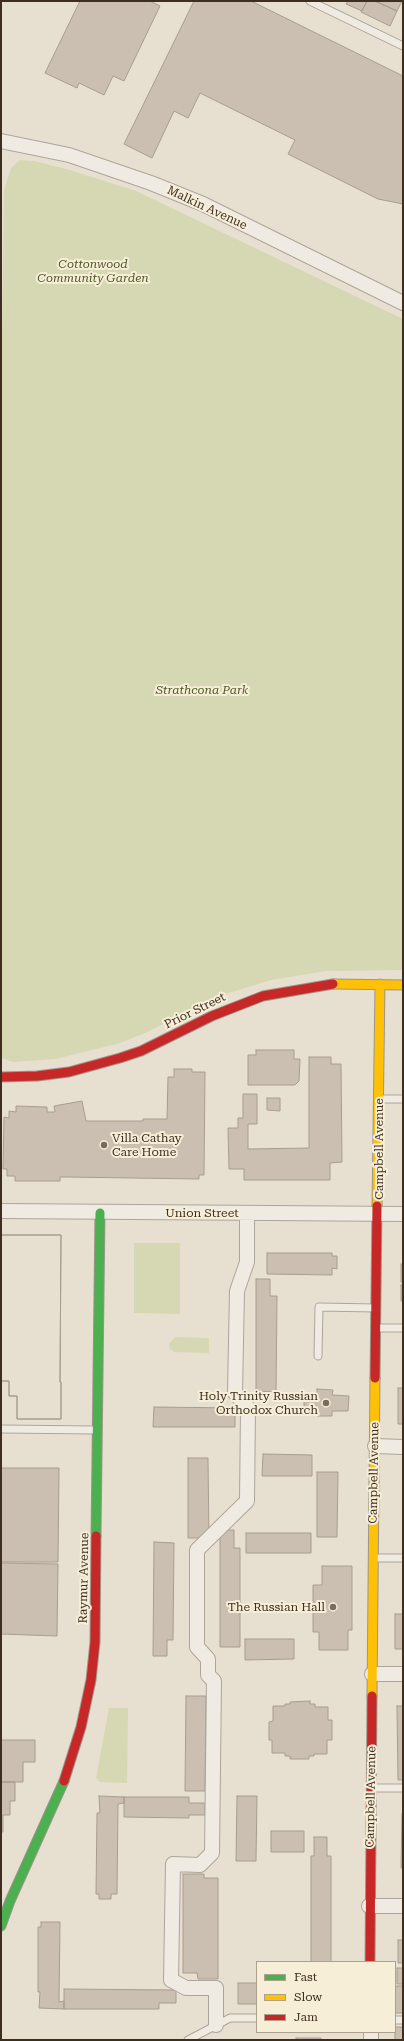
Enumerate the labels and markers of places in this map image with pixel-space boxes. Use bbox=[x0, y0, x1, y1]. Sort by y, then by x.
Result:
place label: Villa Cathay Care Home bbox=[112, 1131, 182, 1159]
marker: Villa Cathay Care Home bbox=[99, 1140, 109, 1150]
place label: Holy Trinity Russian Orthodox Church bbox=[199, 1389, 318, 1417]
marker: Holy Trinity Russian Orthodox Church bbox=[321, 1398, 331, 1408]
place label: The Russian Hall bbox=[228, 1600, 325, 1614]
marker: The Russian Hall bbox=[328, 1602, 338, 1612]

